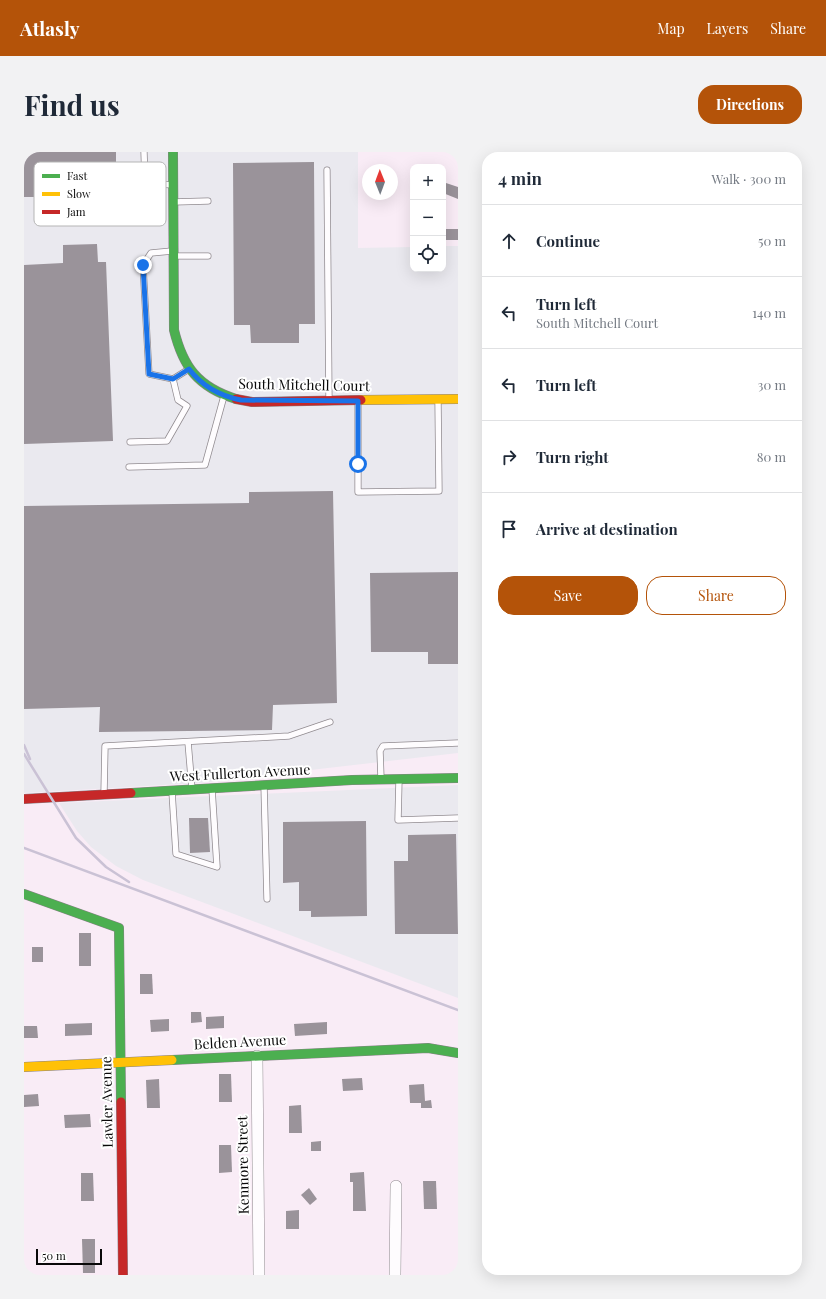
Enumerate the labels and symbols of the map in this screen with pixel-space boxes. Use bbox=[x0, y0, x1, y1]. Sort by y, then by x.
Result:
legend bbox=[34, 162, 166, 226]
north arrow bbox=[362, 164, 398, 200]
text: Fast bbox=[67, 168, 87, 183]
text: Slow bbox=[67, 186, 91, 201]
text: Jam bbox=[66, 204, 86, 219]
route end bbox=[134, 256, 152, 274]
street label: South Mitchell Court bbox=[238, 374, 371, 395]
route start bbox=[349, 455, 367, 473]
street label: West Fullerton Avenue bbox=[168, 759, 311, 786]
street label: Belden Avenue bbox=[193, 1030, 287, 1053]
street label: Lawler Avenue bbox=[96, 1056, 117, 1148]
street label: Kenmore Street bbox=[232, 1114, 253, 1215]
scale bar bbox=[36, 1247, 102, 1266]

